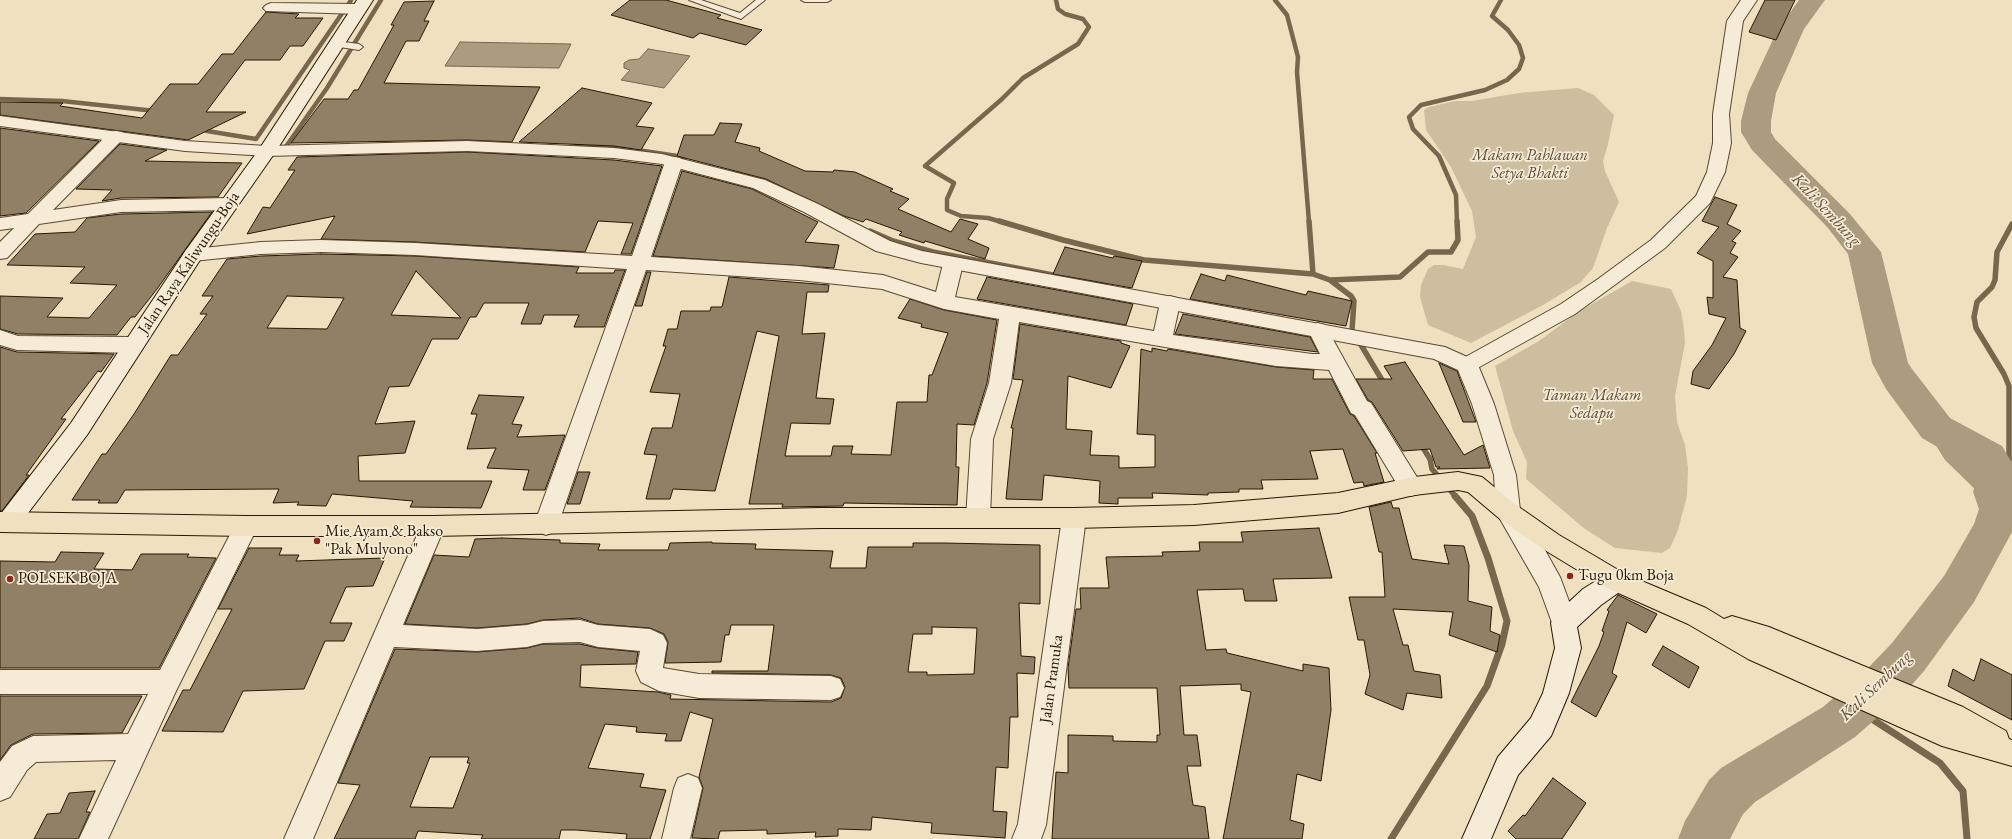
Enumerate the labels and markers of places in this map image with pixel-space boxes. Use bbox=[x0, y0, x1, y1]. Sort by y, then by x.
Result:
place label: Mie Ayam & Bakso "Pak Mulyono" bbox=[325, 522, 443, 560]
marker: Mie Ayam & Bakso "Pak Mulyono" bbox=[312, 536, 322, 546]
place label: Tugu 0km Boja bbox=[1578, 566, 1674, 586]
place label: POLSEK BOJA bbox=[18, 569, 117, 589]
marker: Tugu 0km Boja bbox=[1565, 571, 1575, 581]
marker: POLSEK BOJA bbox=[5, 574, 15, 584]

